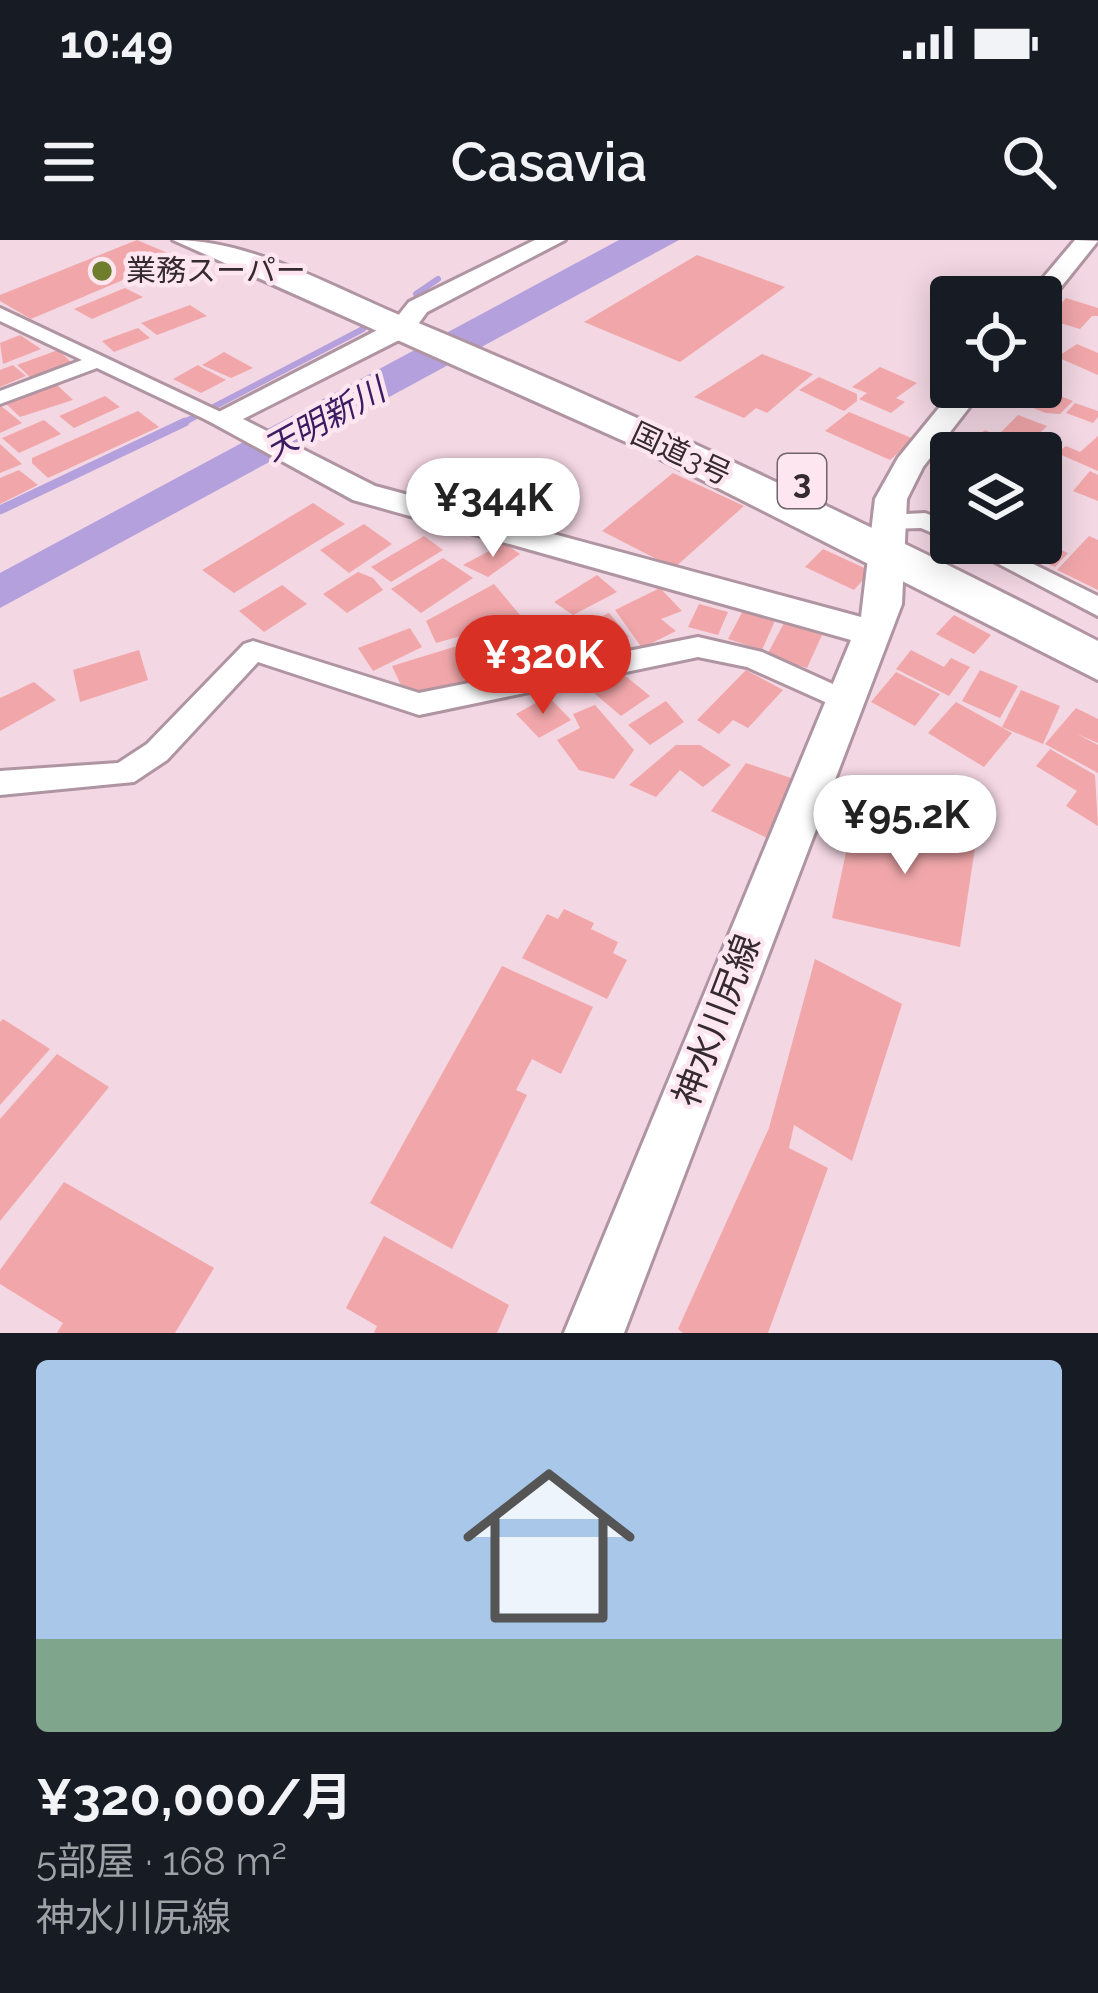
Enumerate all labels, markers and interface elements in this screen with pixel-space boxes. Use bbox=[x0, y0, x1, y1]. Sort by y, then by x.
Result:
text: 10:49 bbox=[60, 16, 173, 69]
icon: menu bbox=[36, 129, 102, 195]
icon: search bbox=[996, 129, 1062, 195]
text: Casavia bbox=[451, 130, 647, 194]
place label: 業務スーパー bbox=[126, 253, 306, 288]
marker: 業務スーパー bbox=[89, 258, 115, 284]
map controls bbox=[930, 276, 1062, 564]
button: locate bbox=[930, 276, 1062, 408]
water label: 天明新川 bbox=[257, 369, 394, 468]
street label: 国道3号 bbox=[626, 415, 737, 492]
button: layers bbox=[930, 432, 1062, 564]
road number: 3 bbox=[778, 454, 826, 508]
pin: ¥344K bbox=[409, 458, 577, 560]
text: ¥344K bbox=[433, 474, 553, 520]
pin: ¥320K bbox=[459, 615, 627, 717]
text: ¥320K bbox=[482, 631, 604, 677]
pin: ¥95.2K bbox=[807, 775, 1003, 877]
text: ¥95.2K bbox=[840, 791, 970, 837]
street label: 神水川尻線 bbox=[664, 928, 768, 1112]
icon: home bbox=[441, 1438, 657, 1654]
text: ¥320,000/月 bbox=[36, 1767, 353, 1827]
text: 5部屋 · 168 m² bbox=[36, 1838, 287, 1884]
text: 神水川尻線 bbox=[36, 1894, 231, 1940]

